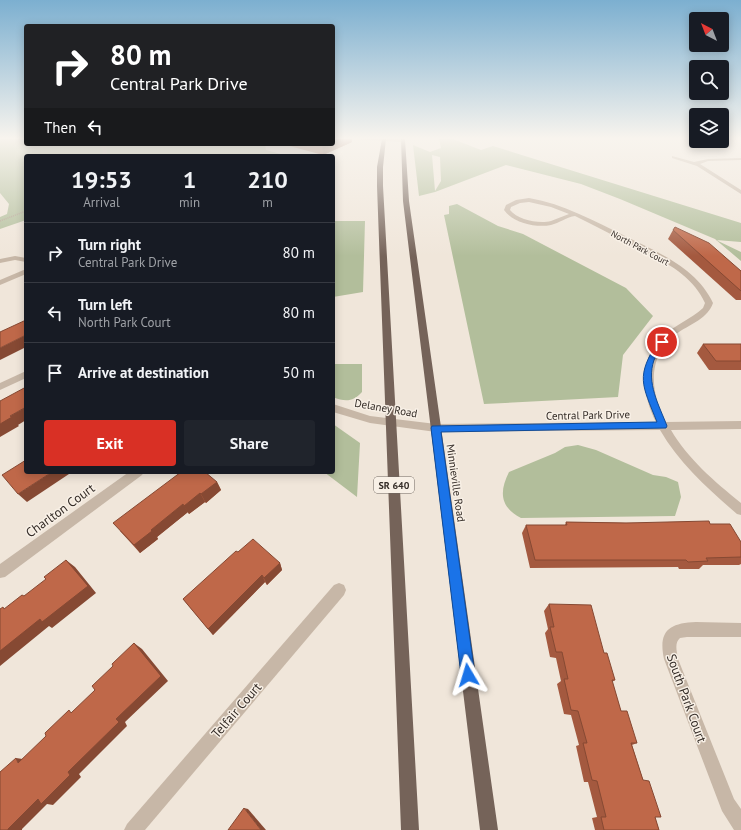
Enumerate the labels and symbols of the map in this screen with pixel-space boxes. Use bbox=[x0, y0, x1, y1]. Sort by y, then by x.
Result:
north arrow bbox=[689, 12, 729, 52]
street label: North Park Court bbox=[609, 228, 671, 267]
pin bbox=[645, 325, 679, 359]
street label: Delaney Road bbox=[353, 396, 419, 420]
street label: Central Park Drive bbox=[546, 407, 631, 423]
street label: Minnieville Road bbox=[444, 443, 468, 523]
road number: SR 640 bbox=[374, 477, 414, 493]
street label: Charlton Court bbox=[22, 479, 99, 541]
street label: South Park Court bbox=[663, 652, 711, 745]
position arrow bbox=[447, 654, 489, 696]
street label: Telfair Court bbox=[208, 679, 266, 742]

